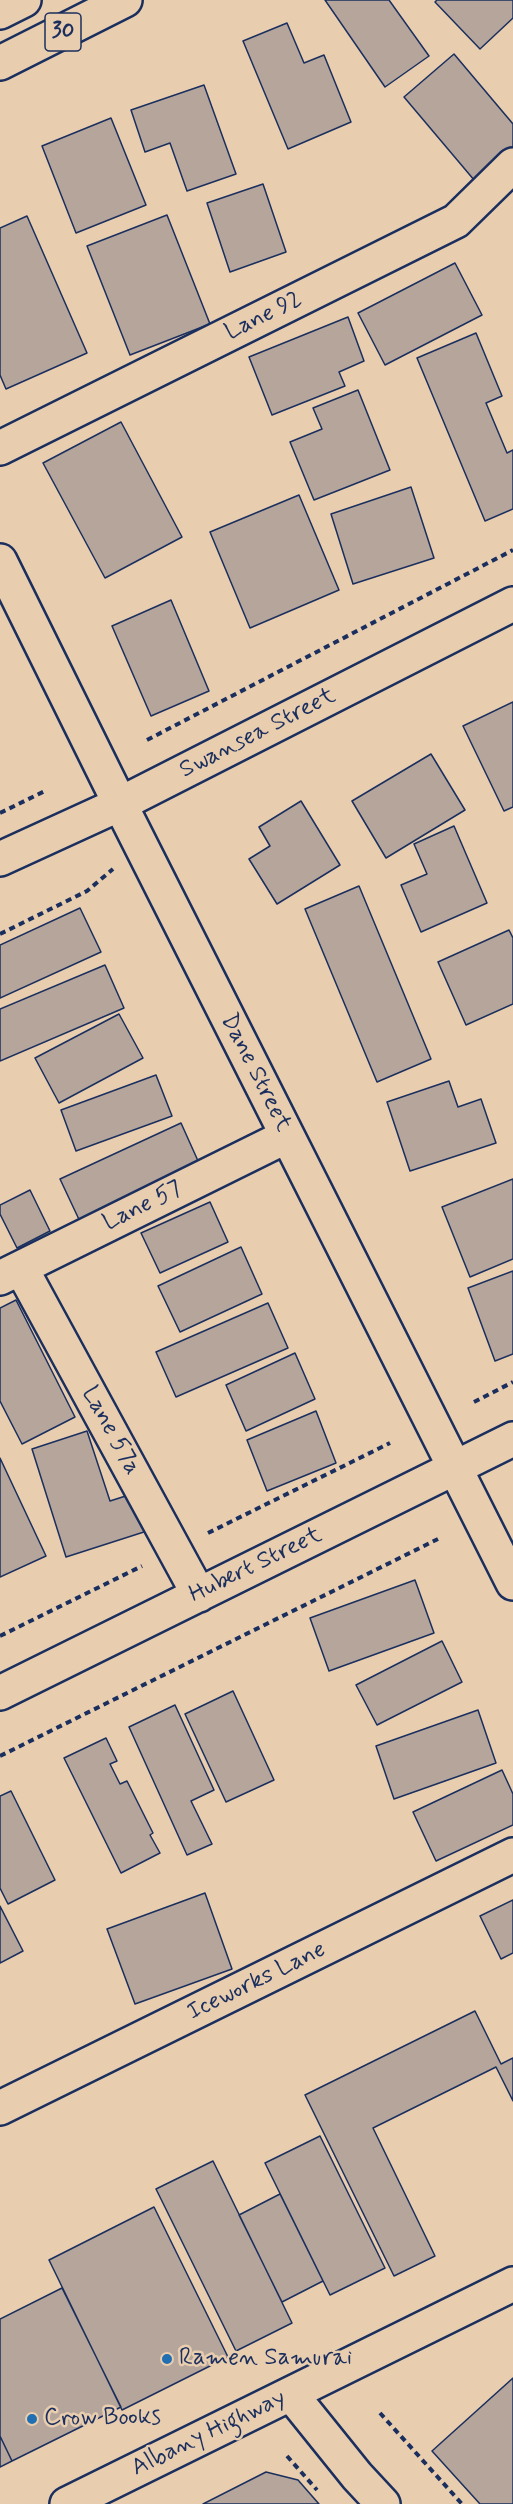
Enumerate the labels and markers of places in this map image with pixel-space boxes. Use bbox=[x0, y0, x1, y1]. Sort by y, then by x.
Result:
place label: Ramen Samurai bbox=[179, 2345, 352, 2373]
marker: Ramen Samurai bbox=[160, 2352, 174, 2366]
place label: Crow Books bbox=[44, 2405, 161, 2433]
marker: Crow Books bbox=[25, 2412, 39, 2426]

